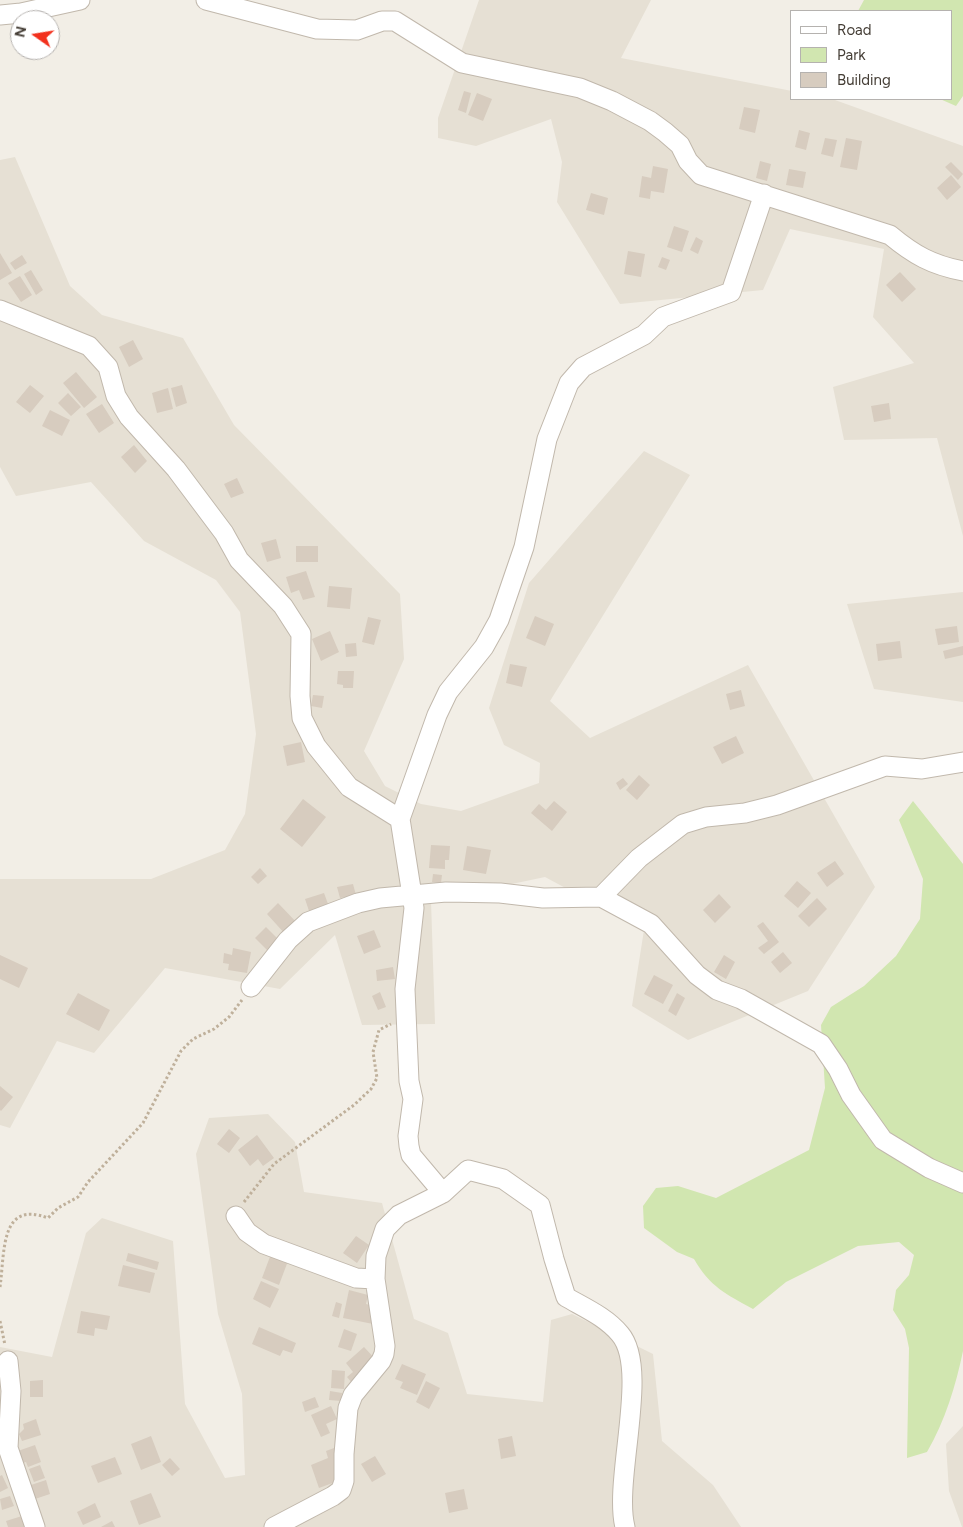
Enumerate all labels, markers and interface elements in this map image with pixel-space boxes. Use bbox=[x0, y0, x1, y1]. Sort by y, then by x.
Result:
north arrow bbox=[10, 10, 60, 60]
legend bbox=[790, 10, 953, 100]
text: Road bbox=[837, 21, 872, 39]
text: N bbox=[11, 25, 30, 39]
text: Park bbox=[837, 46, 866, 64]
text: Building bbox=[837, 71, 891, 89]

